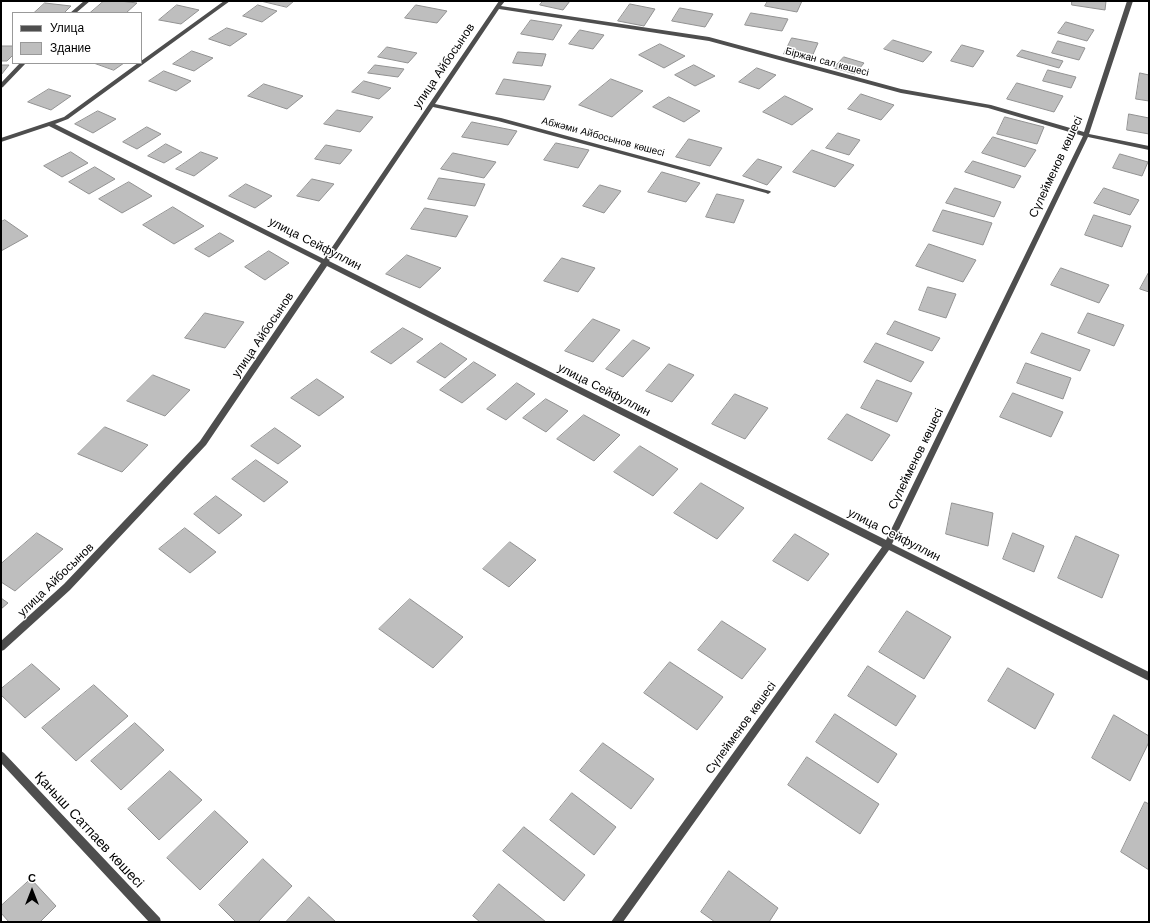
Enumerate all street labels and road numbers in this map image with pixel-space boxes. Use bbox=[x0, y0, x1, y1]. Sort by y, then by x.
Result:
street label: улица Айбосынов bbox=[410, 21, 478, 111]
street label: Біржан сал көшесі bbox=[784, 45, 870, 79]
street label: Сүлейменов көшесі bbox=[1026, 114, 1086, 220]
street label: Абжәми Айбосынов көшесі bbox=[540, 115, 666, 159]
street label: улица Сейфуллин bbox=[266, 214, 364, 274]
street label: улица Айбосынов bbox=[229, 290, 297, 380]
street label: улица Сейфуллин bbox=[555, 360, 653, 420]
street label: Сүлейменов көшесі bbox=[885, 406, 947, 512]
street label: улица Сейфуллин bbox=[845, 505, 943, 565]
street label: улица Айбосынов bbox=[15, 540, 97, 620]
street label: Сүлейменов көшесі bbox=[703, 679, 779, 777]
street label: Қаныш Сатпаев көшесі bbox=[31, 769, 147, 891]

